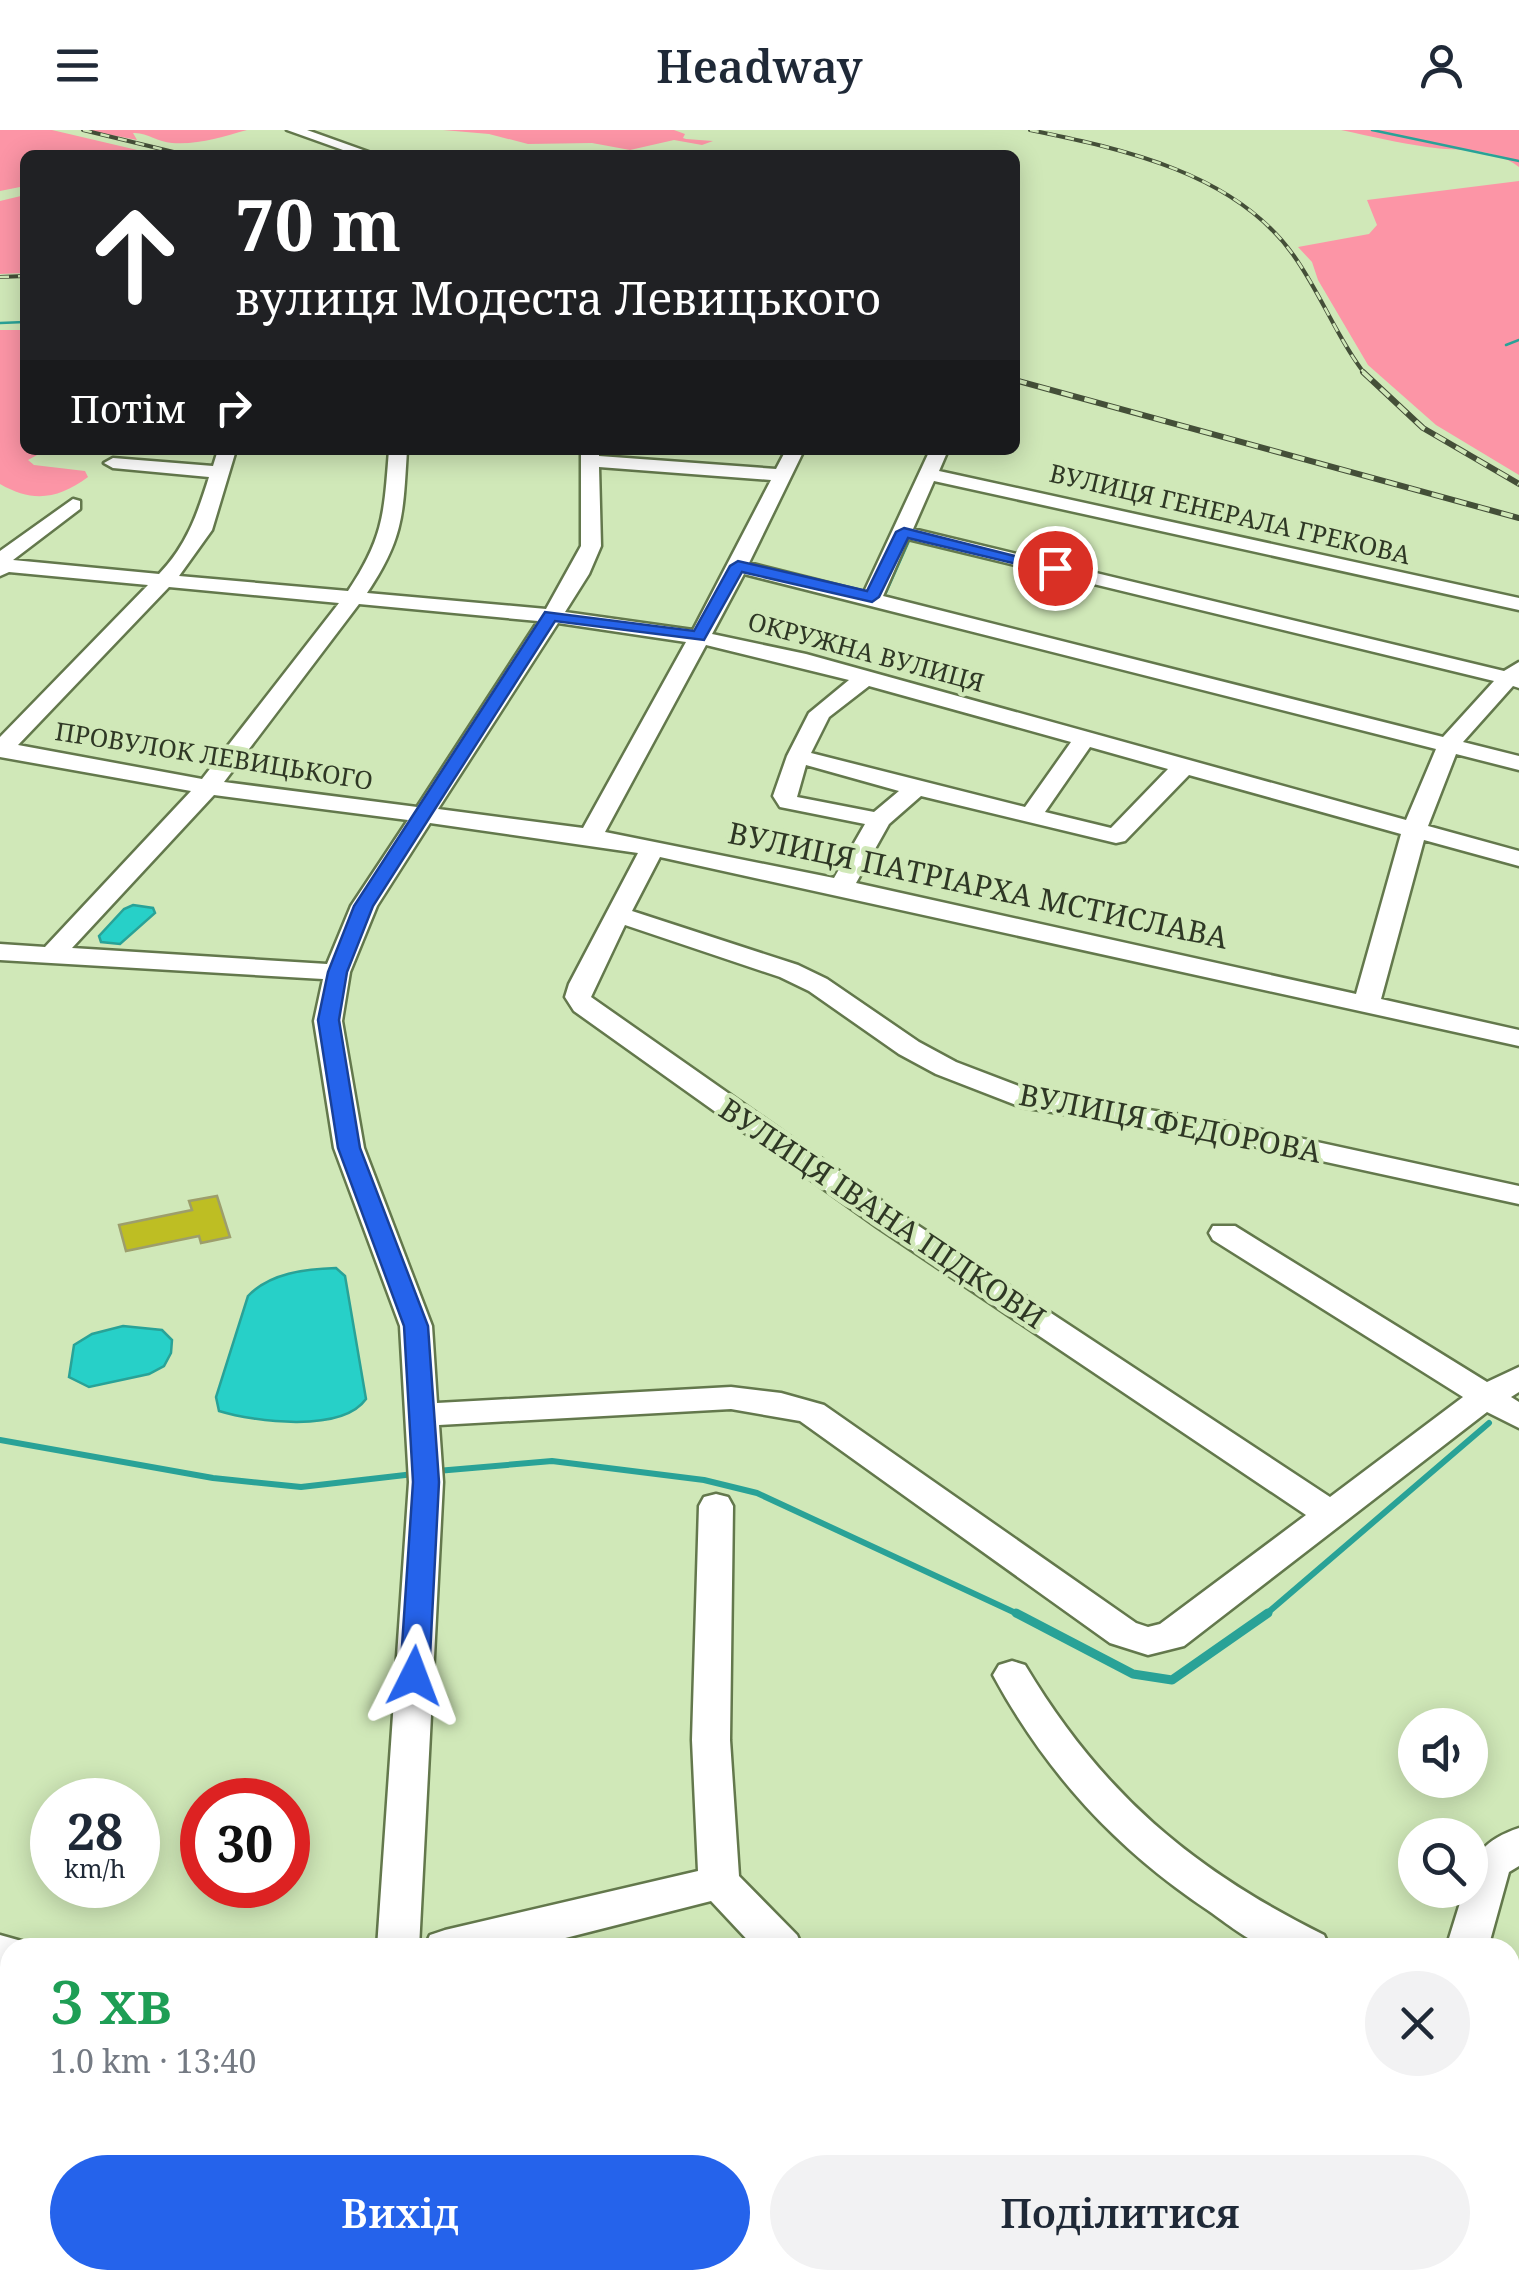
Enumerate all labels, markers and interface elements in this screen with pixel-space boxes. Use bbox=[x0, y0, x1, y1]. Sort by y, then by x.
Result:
text: Headway bbox=[656, 35, 863, 96]
icon: menu bbox=[50, 38, 105, 93]
icon: person bbox=[1414, 38, 1469, 93]
text: 70 m bbox=[235, 176, 401, 272]
icon: ahead bbox=[70, 190, 200, 320]
text: вулиця Модеста Левицького bbox=[235, 267, 881, 328]
icon: right bbox=[206, 380, 261, 435]
text: Потім bbox=[70, 382, 186, 434]
street label: ВУЛИЦЯ ГЕНЕРАЛА ГРЕКОВА bbox=[1046, 455, 1414, 571]
pin bbox=[1013, 526, 1098, 611]
icon: arrive bbox=[1028, 541, 1083, 596]
street label: ОКРУЖНА ВУЛИЦЯ bbox=[744, 603, 988, 699]
street label: ПРОВУЛОК ЛЕВИЦЬКОГО bbox=[53, 713, 376, 797]
street label: ВУЛИЦЯ ПАТРІАРХА МСТИСЛАВА bbox=[725, 811, 1233, 958]
street label: ВУЛИЦЯ ФЕДОРОВА bbox=[1016, 1073, 1326, 1172]
street label: ВУЛИЦЯ ІВАНА ПІДКОВИ bbox=[712, 1088, 1054, 1338]
position arrow bbox=[362, 1624, 466, 1728]
map controls bbox=[1398, 1708, 1488, 1908]
button: sound bbox=[1398, 1708, 1488, 1798]
speed limit sign: 30 bbox=[180, 1778, 310, 1908]
text: 28 bbox=[67, 1797, 123, 1865]
button: search bbox=[1398, 1818, 1488, 1908]
text: km/h bbox=[64, 1851, 126, 1885]
text: 3 хв bbox=[50, 1960, 172, 2042]
button: close bbox=[1365, 1971, 1470, 2076]
text: 1.0 km · 13:40 bbox=[50, 2039, 256, 2082]
button: Вихід bbox=[50, 2155, 750, 2270]
button: Поділитися bbox=[770, 2155, 1470, 2270]

